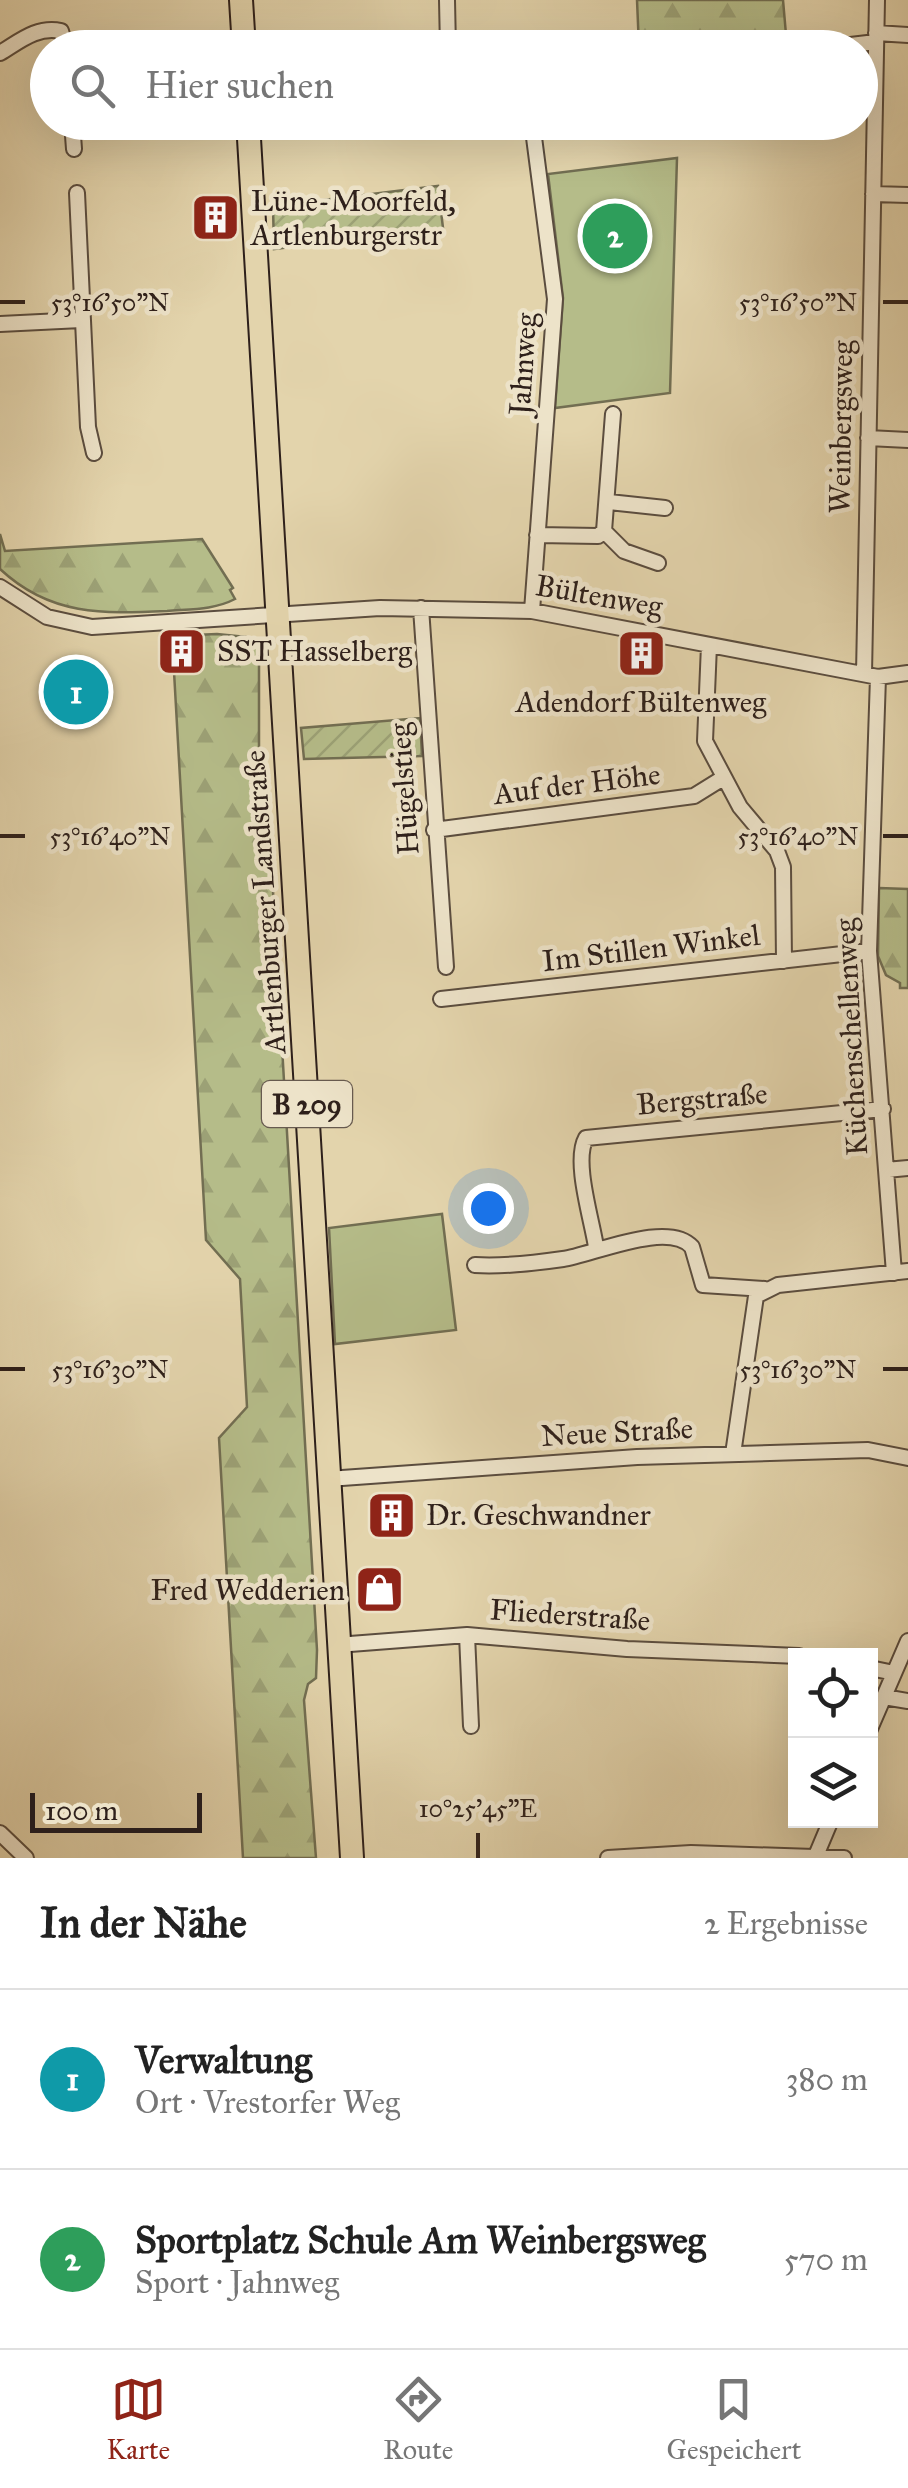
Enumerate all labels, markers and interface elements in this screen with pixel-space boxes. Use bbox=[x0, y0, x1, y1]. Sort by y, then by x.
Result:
search box bbox=[30, 30, 878, 140]
icon: search bbox=[65, 58, 120, 113]
text: Hier suchen bbox=[145, 62, 334, 108]
place label: Lüne-Moorfeld, Artlenburgerstr bbox=[249, 183, 456, 253]
building icon: Lüne-Moorfeld, Artlenburgerstr bbox=[190, 192, 242, 244]
pin: 2 bbox=[582, 198, 648, 274]
text: 53°16'50"N bbox=[51, 287, 169, 318]
text: 53°16'50"N bbox=[739, 287, 857, 318]
street label: Jahnweg bbox=[501, 311, 545, 419]
street label: Weinbergsweg bbox=[821, 339, 861, 514]
street label: Bültenweg bbox=[532, 567, 667, 625]
building icon: SST Hasselberg bbox=[156, 625, 208, 677]
building icon: Adendorf Bültenweg bbox=[615, 627, 667, 679]
place label: SST Hasselberg bbox=[217, 633, 413, 669]
pin: 1 bbox=[44, 654, 108, 730]
place label: Adendorf Bültenweg bbox=[514, 684, 767, 720]
street label: Hügelstieg bbox=[381, 721, 427, 856]
street label: Artlenburger Landstraße bbox=[236, 749, 294, 1057]
street label: Auf der Höhe bbox=[490, 756, 662, 812]
text: 53°16'40"N bbox=[50, 821, 170, 852]
text: 53°16'40"N bbox=[738, 821, 858, 852]
street label: Küchenschellenweg bbox=[827, 916, 875, 1157]
street label: Im Stillen Winkel bbox=[540, 917, 763, 979]
street label: Bergstraße bbox=[635, 1075, 769, 1123]
road number: B 209 bbox=[262, 1081, 352, 1127]
your location bbox=[463, 1183, 514, 1234]
text: 53°16'30"N bbox=[52, 1354, 168, 1385]
text: 53°16'30"N bbox=[740, 1354, 856, 1385]
street label: Neue Straße bbox=[540, 1410, 694, 1454]
building icon: Dr. Geschwandner bbox=[365, 1489, 417, 1541]
place label: Dr. Geschwandner bbox=[426, 1497, 652, 1533]
shop icon: Fred Wedderien bbox=[354, 1564, 406, 1616]
place label: Fred Wedderien bbox=[151, 1572, 345, 1608]
street label: Fliederstraße bbox=[489, 1591, 651, 1639]
map controls bbox=[788, 1648, 878, 1828]
button: locate bbox=[788, 1648, 878, 1738]
button: layers bbox=[788, 1738, 878, 1828]
scale bar bbox=[30, 1788, 202, 1832]
text: 100 m bbox=[45, 1793, 118, 1828]
text: 10°25'45"E bbox=[419, 1793, 537, 1824]
text: In der Nähe bbox=[40, 1897, 247, 1949]
text: 2 Ergebnisse bbox=[704, 1904, 868, 1943]
text: Verwaltung bbox=[135, 2037, 312, 2083]
text: 1 bbox=[66, 2060, 79, 2099]
text: 380 m bbox=[786, 2060, 868, 2099]
text: Ort · Vrestorfer Weg bbox=[135, 2083, 400, 2122]
text: Sportplatz Schule Am Weinbergsweg bbox=[135, 2217, 706, 2263]
text: 2 bbox=[65, 2240, 80, 2279]
text: 570 m bbox=[784, 2240, 868, 2279]
text: Sport · Jahnweg bbox=[135, 2263, 339, 2302]
tab: Karte bbox=[106, 2372, 170, 2467]
tab: Route bbox=[383, 2372, 454, 2467]
tab: Gespeichert bbox=[667, 2372, 801, 2467]

